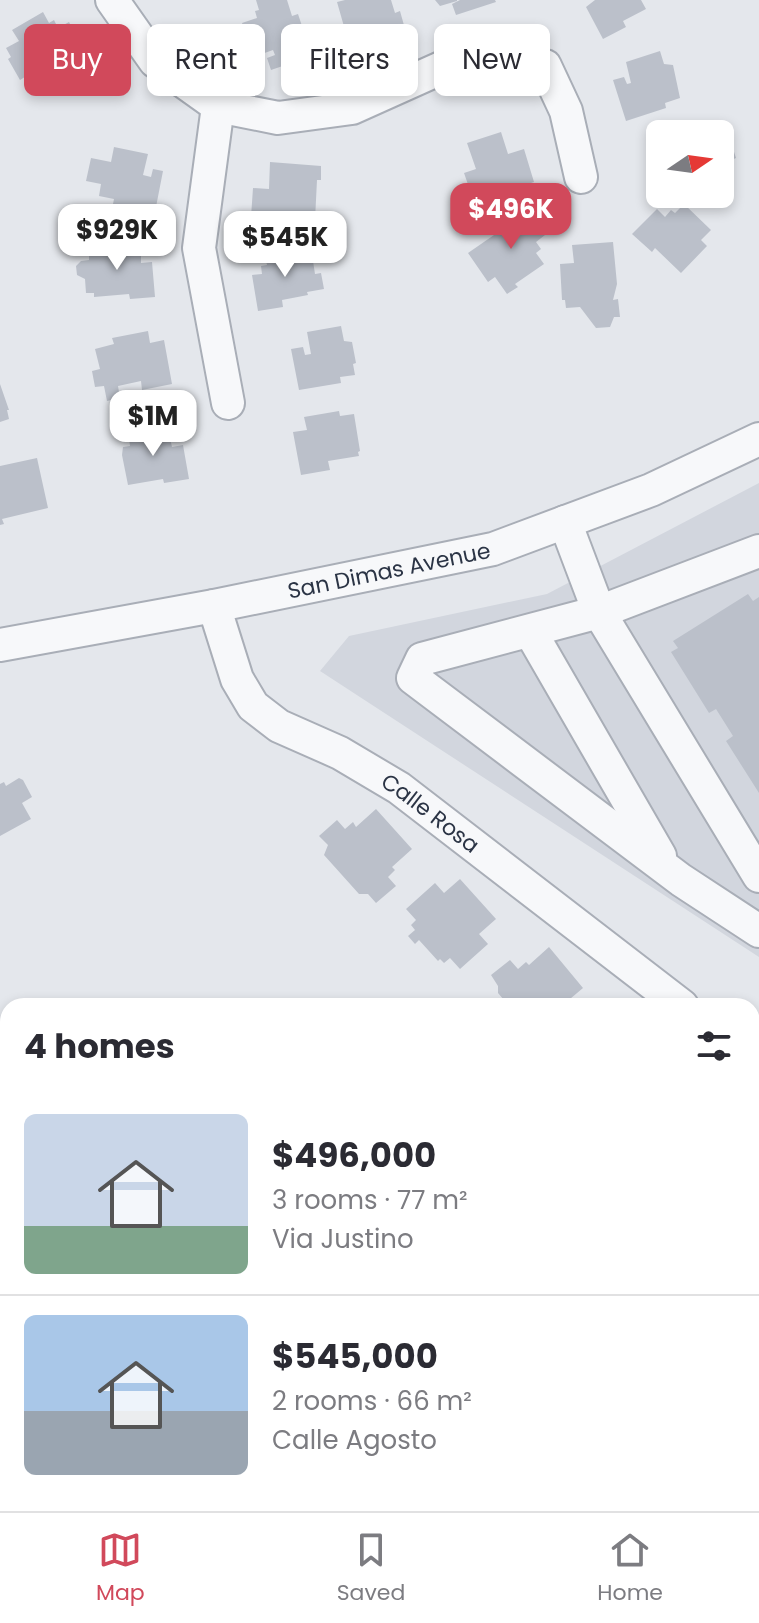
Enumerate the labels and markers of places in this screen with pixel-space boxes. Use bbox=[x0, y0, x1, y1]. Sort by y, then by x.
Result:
pin: $496K bbox=[455, 183, 567, 251]
pin: $929K bbox=[61, 204, 173, 272]
pin: $545K bbox=[229, 211, 341, 279]
pin: $1M bbox=[114, 390, 192, 458]

